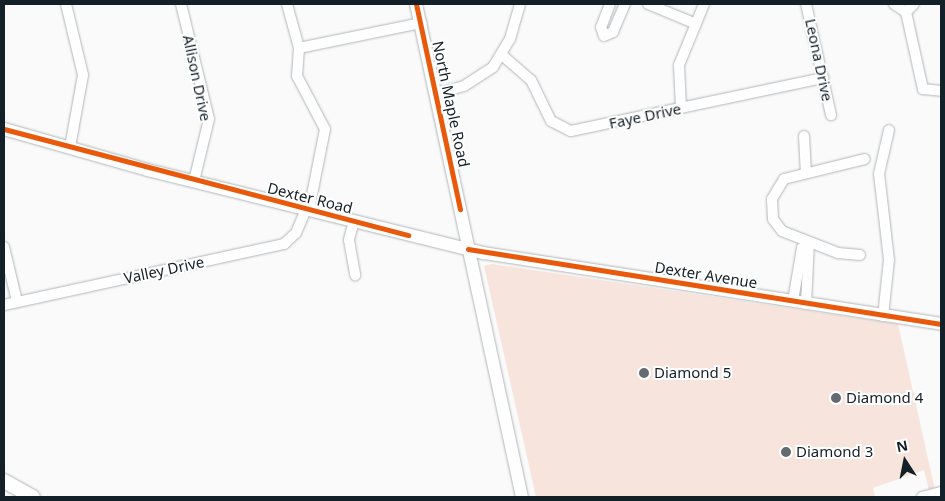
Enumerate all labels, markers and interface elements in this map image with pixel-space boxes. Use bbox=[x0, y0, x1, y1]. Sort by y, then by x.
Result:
street label: Leona Drive bbox=[801, 17, 837, 103]
street label: Allison Drive bbox=[179, 33, 215, 123]
street label: North Maple Road bbox=[429, 39, 473, 169]
street label: Faye Drive bbox=[607, 100, 683, 132]
street label: Dexter Road bbox=[266, 179, 354, 217]
street label: Valley Drive bbox=[122, 253, 206, 287]
street label: Dexter Avenue bbox=[653, 258, 759, 292]
place label: Diamond 5 bbox=[654, 364, 731, 382]
marker: Diamond 5 bbox=[638, 367, 650, 379]
place label: Diamond 4 bbox=[846, 389, 923, 407]
marker: Diamond 4 bbox=[830, 392, 842, 404]
text: N bbox=[895, 435, 909, 456]
north arrow bbox=[880, 436, 930, 486]
place label: Diamond 3 bbox=[796, 443, 873, 461]
marker: Diamond 3 bbox=[780, 446, 792, 458]

